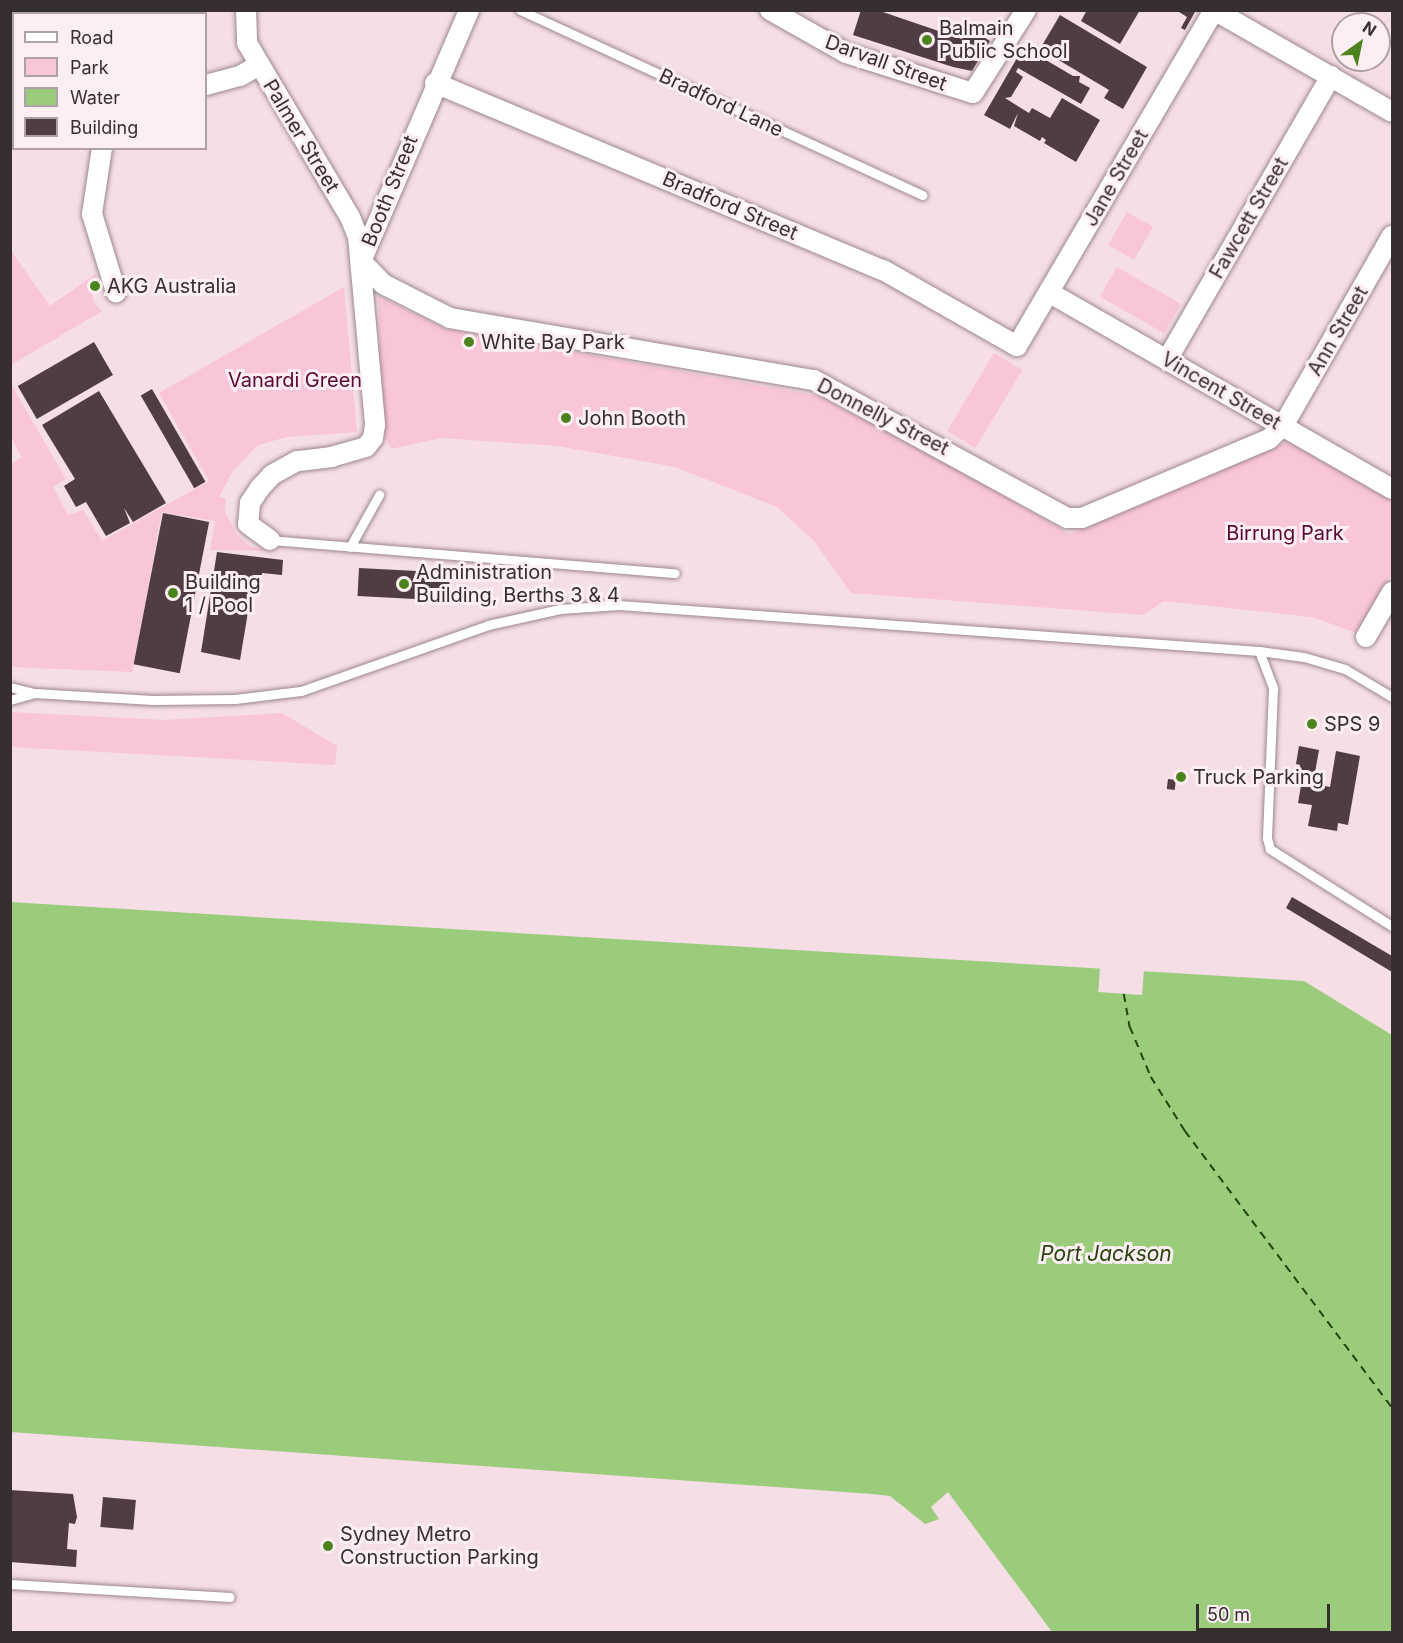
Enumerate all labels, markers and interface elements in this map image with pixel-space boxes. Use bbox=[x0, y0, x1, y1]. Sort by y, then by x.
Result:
legend bbox=[12, 12, 207, 150]
north arrow bbox=[1331, 12, 1391, 72]
place label: Balmain Public School bbox=[939, 16, 1067, 63]
text: N bbox=[1359, 17, 1380, 40]
text: Road bbox=[70, 27, 113, 48]
street label: Darvall Street bbox=[822, 30, 950, 96]
marker: Balmain Public School bbox=[920, 33, 934, 47]
text: Park bbox=[70, 57, 109, 78]
street label: Bradford Lane bbox=[655, 64, 787, 142]
street label: Palmer Street bbox=[258, 75, 344, 197]
text: Water bbox=[70, 87, 120, 108]
text: Building bbox=[70, 117, 138, 138]
street label: Jane Street bbox=[1079, 125, 1153, 231]
street label: Booth Street bbox=[357, 132, 423, 250]
street label: Fawcett Street bbox=[1205, 153, 1293, 283]
street label: Bradford Street bbox=[659, 167, 801, 245]
place label: AKG Australia bbox=[107, 274, 237, 298]
marker: AKG Australia bbox=[88, 279, 102, 293]
street label: Ann Street bbox=[1303, 282, 1373, 380]
place label: White Bay Park bbox=[481, 330, 625, 354]
marker: White Bay Park bbox=[462, 335, 476, 349]
street label: Vincent Street bbox=[1157, 347, 1285, 435]
park label: Vanardi Green bbox=[228, 368, 362, 392]
street label: Donnelly Street bbox=[813, 373, 953, 461]
place label: John Booth bbox=[578, 406, 686, 430]
marker: John Booth bbox=[559, 411, 573, 425]
park label: Birrung Park bbox=[1226, 521, 1344, 545]
place label: Administration Building, Berths 3 & 4 bbox=[416, 560, 620, 607]
place label: Building 1 / Pool bbox=[185, 570, 261, 617]
marker: Administration Building, Berths 3 & 4 bbox=[397, 577, 411, 591]
marker: Building 1 / Pool bbox=[166, 586, 180, 600]
place label: SPS 9 bbox=[1324, 712, 1380, 736]
marker: SPS 9 bbox=[1305, 717, 1319, 731]
place label: Truck Parking bbox=[1193, 765, 1324, 789]
marker: Truck Parking bbox=[1174, 770, 1188, 784]
water label: Port Jackson bbox=[1040, 1241, 1172, 1267]
place label: Sydney Metro Construction Parking bbox=[340, 1523, 539, 1570]
marker: Sydney Metro Construction Parking bbox=[321, 1539, 335, 1553]
scale bar bbox=[1199, 1592, 1332, 1630]
text: 50 m bbox=[1207, 1604, 1250, 1625]

